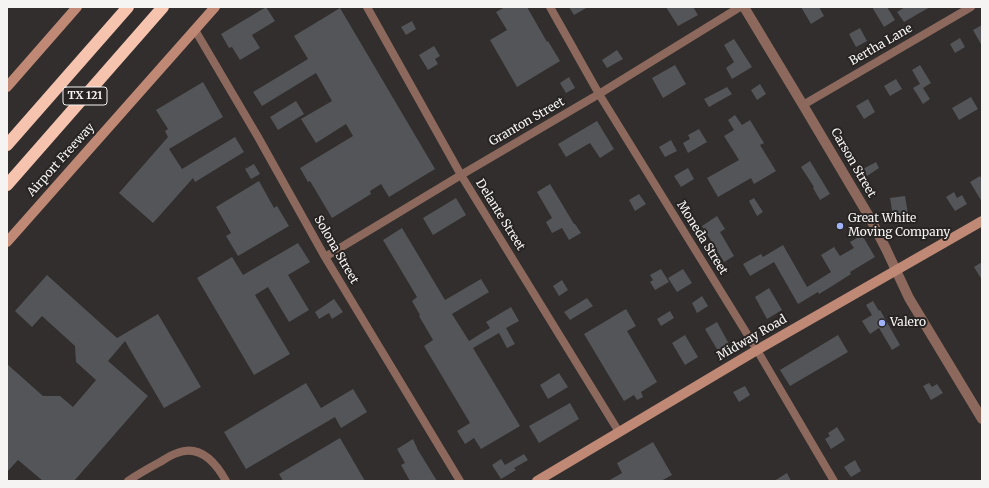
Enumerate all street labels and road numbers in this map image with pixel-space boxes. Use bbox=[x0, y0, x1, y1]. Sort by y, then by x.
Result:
street label: Bertha Lane bbox=[847, 21, 915, 69]
road number: TX 121 bbox=[63, 87, 107, 105]
street label: Granton Street bbox=[487, 95, 567, 149]
street label: Airport Freeway bbox=[24, 120, 98, 200]
street label: Carson Street bbox=[827, 126, 879, 200]
street label: Delante Street bbox=[472, 177, 528, 253]
street label: Moneda Street bbox=[674, 199, 730, 277]
street label: Solona Street bbox=[311, 213, 361, 287]
street label: Midway Road bbox=[715, 312, 789, 364]

